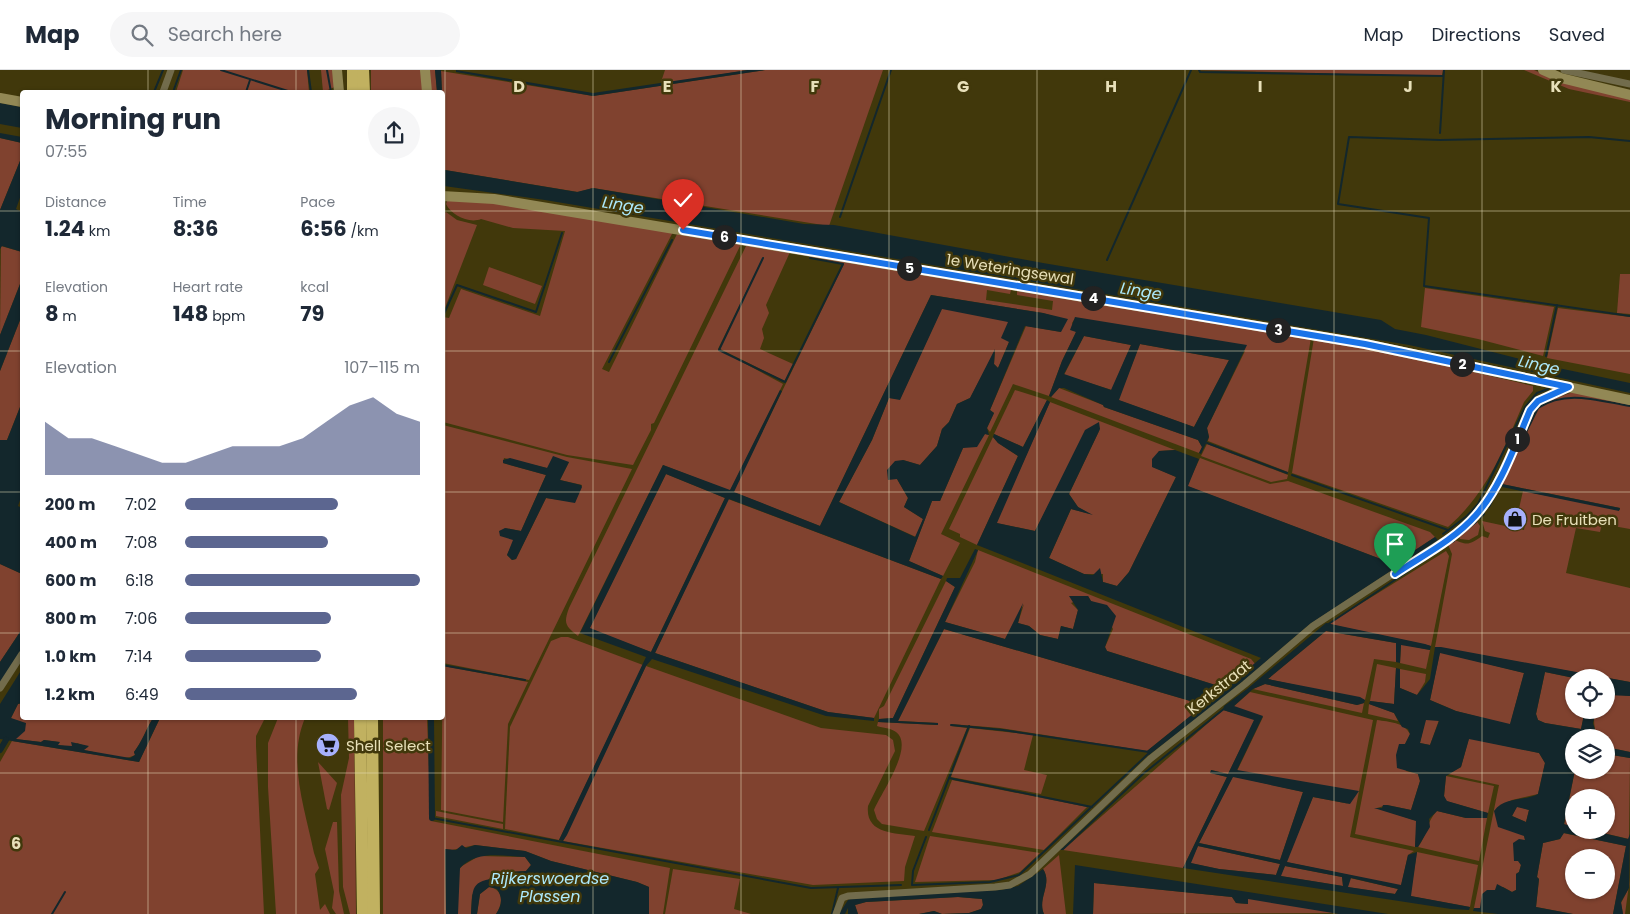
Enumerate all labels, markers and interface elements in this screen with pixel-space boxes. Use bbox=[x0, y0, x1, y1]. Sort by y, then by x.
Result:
search box bbox=[110, 12, 460, 57]
text: Map bbox=[25, 18, 80, 51]
icon: search bbox=[128, 21, 156, 49]
text: Search here bbox=[168, 21, 282, 48]
text: Map bbox=[1364, 22, 1403, 47]
text: Directions bbox=[1431, 22, 1521, 47]
text: Saved bbox=[1549, 22, 1605, 47]
text: D bbox=[513, 75, 525, 98]
text: E bbox=[663, 75, 671, 98]
text: F bbox=[811, 75, 820, 98]
text: G bbox=[957, 75, 969, 98]
text: H bbox=[1105, 75, 1117, 98]
text: I bbox=[1258, 75, 1262, 98]
text: J bbox=[1403, 75, 1413, 98]
text: K bbox=[1550, 75, 1562, 98]
text: Morning run bbox=[45, 100, 221, 139]
button: share bbox=[368, 107, 420, 159]
text: 07:55 bbox=[45, 140, 87, 163]
pin bbox=[662, 179, 704, 230]
icon: check bbox=[669, 186, 697, 214]
water label: Linge bbox=[601, 190, 646, 220]
text: Distance bbox=[45, 192, 106, 212]
text: Time bbox=[173, 192, 207, 212]
text: Pace bbox=[300, 192, 335, 212]
text: 1.24 bbox=[45, 214, 85, 243]
text: 8:36 bbox=[173, 214, 218, 243]
text: 6:56 bbox=[300, 214, 347, 243]
text: km bbox=[85, 221, 110, 241]
text: /km bbox=[347, 221, 379, 241]
pin: 6 bbox=[712, 224, 736, 250]
text: 6 bbox=[720, 227, 729, 247]
street label: 1e Weteringsewal bbox=[945, 249, 1075, 289]
pin: 5 bbox=[896, 256, 922, 280]
text: 5 bbox=[905, 258, 914, 278]
water label: Linge bbox=[1119, 276, 1164, 306]
text: Elevation bbox=[45, 277, 108, 297]
text: Heart rate bbox=[173, 277, 243, 297]
text: kcal bbox=[300, 277, 329, 297]
pin: 4 bbox=[1080, 286, 1106, 310]
text: 4 bbox=[1089, 288, 1098, 308]
text: 8 bbox=[45, 299, 59, 328]
text: 148 bbox=[173, 299, 208, 328]
text: 79 bbox=[300, 299, 324, 328]
text: m bbox=[59, 306, 77, 326]
text: bpm bbox=[208, 306, 245, 326]
pin: 3 bbox=[1266, 318, 1290, 342]
text: 3 bbox=[1274, 320, 1283, 340]
water label: Linge bbox=[1516, 349, 1562, 381]
pin: 2 bbox=[1450, 352, 1474, 376]
text: 2 bbox=[1459, 354, 1467, 374]
text: Elevation bbox=[45, 356, 117, 379]
text: 107–115 m bbox=[344, 356, 420, 379]
pin: 1 bbox=[1504, 426, 1530, 452]
text: 1 bbox=[1515, 429, 1520, 449]
text: 200 m bbox=[45, 493, 95, 516]
text: 7:02 bbox=[125, 493, 156, 516]
shop icon: De Fruitben bbox=[1502, 506, 1528, 532]
place label: De Fruitben bbox=[1532, 509, 1617, 530]
pin bbox=[1374, 523, 1416, 574]
icon: arrive bbox=[1381, 530, 1409, 558]
text: 400 m bbox=[45, 531, 97, 554]
text: 7:08 bbox=[125, 531, 157, 554]
text: 600 m bbox=[45, 569, 96, 592]
text: 6:18 bbox=[125, 569, 154, 592]
text: 800 m bbox=[45, 607, 97, 630]
text: 7:06 bbox=[125, 607, 157, 630]
text: 1.0 km bbox=[45, 645, 96, 668]
text: 7:14 bbox=[125, 645, 152, 668]
street label: Kerkstraat bbox=[1183, 655, 1255, 719]
map controls bbox=[1565, 669, 1615, 899]
button: locate bbox=[1565, 669, 1615, 719]
text: 1.2 km bbox=[45, 683, 95, 706]
text: 6:49 bbox=[125, 683, 159, 706]
button: layers bbox=[1565, 729, 1615, 779]
supermarket icon: Shell Select bbox=[315, 732, 341, 758]
place label: Shell Select bbox=[346, 735, 431, 756]
button: + bbox=[1565, 789, 1615, 839]
text: 6 bbox=[11, 832, 21, 855]
button: − bbox=[1565, 849, 1615, 899]
water label: Rijkerswoerdse Plassen bbox=[491, 867, 609, 908]

